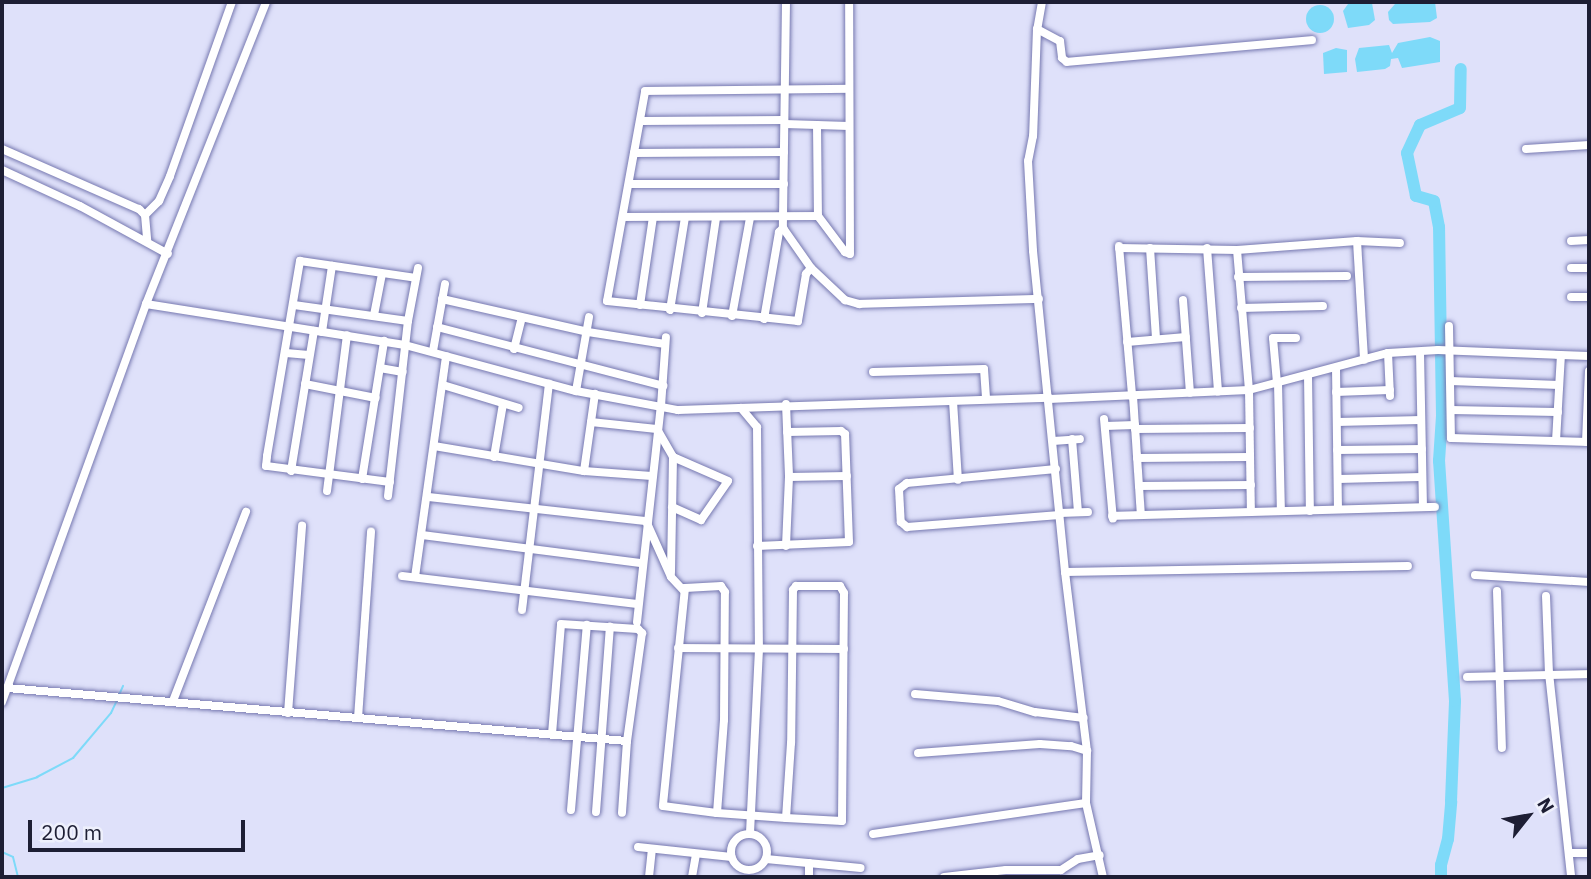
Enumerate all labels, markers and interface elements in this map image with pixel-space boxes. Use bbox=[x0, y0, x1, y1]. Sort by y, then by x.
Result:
north arrow bbox=[1493, 781, 1563, 851]
text: N bbox=[1532, 793, 1560, 817]
scale bar bbox=[32, 806, 248, 850]
text: 200 m bbox=[41, 818, 102, 846]

